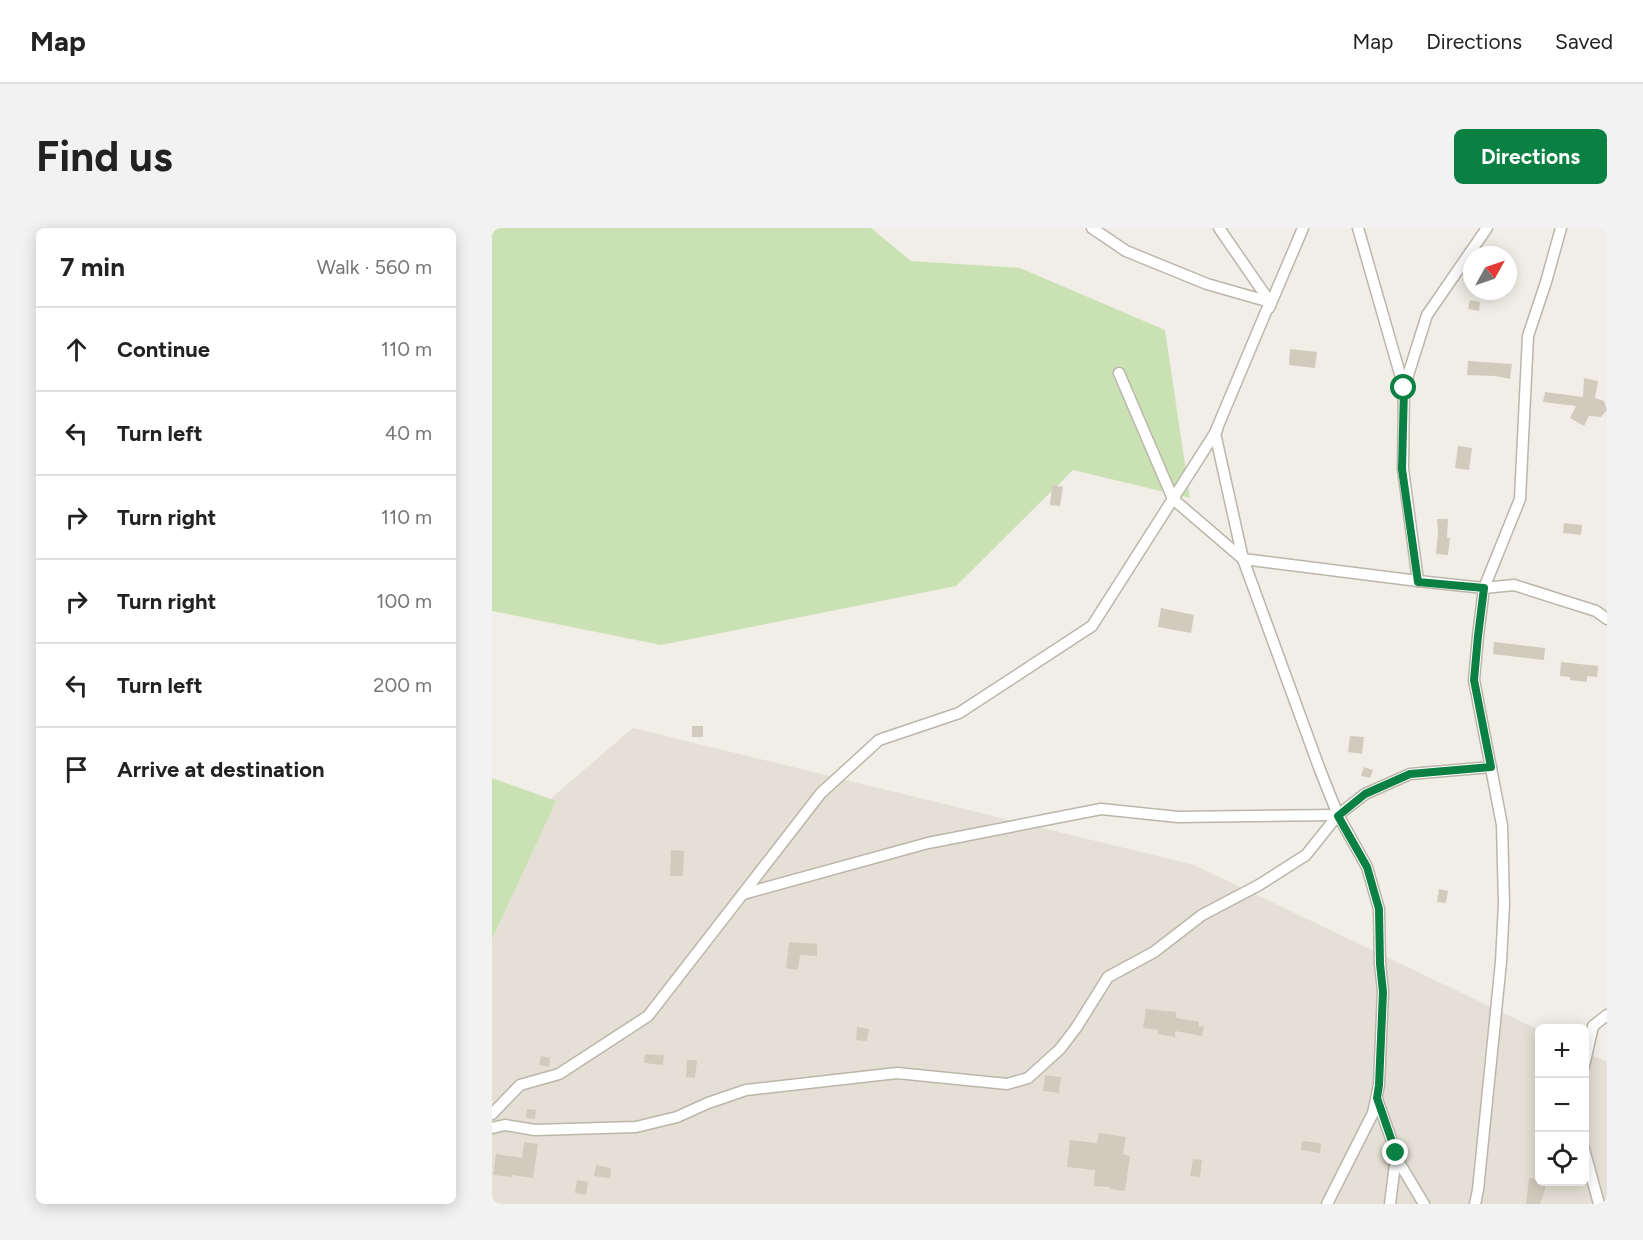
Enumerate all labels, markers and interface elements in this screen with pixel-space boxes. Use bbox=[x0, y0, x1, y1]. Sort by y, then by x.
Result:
text: Map bbox=[30, 24, 86, 58]
text: Map bbox=[1352, 29, 1393, 54]
text: Directions bbox=[1426, 29, 1522, 54]
text: Saved bbox=[1555, 29, 1613, 54]
button: Directions bbox=[1454, 129, 1607, 184]
text: Find us bbox=[36, 131, 173, 182]
north arrow bbox=[1463, 246, 1517, 300]
text: 7 min bbox=[60, 251, 125, 283]
text: Walk · 560 m bbox=[317, 255, 432, 279]
icon: ahead bbox=[60, 333, 93, 366]
text: Continue bbox=[117, 336, 210, 363]
text: 110 m bbox=[381, 337, 432, 361]
route start bbox=[1390, 374, 1416, 400]
icon: left bbox=[60, 417, 93, 450]
text: Turn left bbox=[117, 420, 203, 447]
text: 40 m bbox=[385, 421, 432, 445]
icon: right bbox=[60, 501, 93, 534]
text: Turn right bbox=[117, 504, 216, 531]
text: 110 m bbox=[381, 505, 432, 529]
icon: right bbox=[60, 585, 93, 618]
text: Turn right bbox=[117, 588, 216, 615]
text: 100 m bbox=[376, 589, 432, 613]
icon: left bbox=[60, 669, 93, 702]
text: Turn left bbox=[117, 672, 203, 699]
text: 200 m bbox=[373, 673, 432, 697]
icon: arrive bbox=[60, 753, 93, 786]
text: Arrive at destination bbox=[117, 756, 325, 783]
map controls bbox=[1535, 1024, 1589, 1186]
button: + bbox=[1535, 1024, 1589, 1078]
button: − bbox=[1535, 1078, 1589, 1132]
button: locate bbox=[1535, 1132, 1589, 1186]
route end bbox=[1382, 1139, 1408, 1165]

